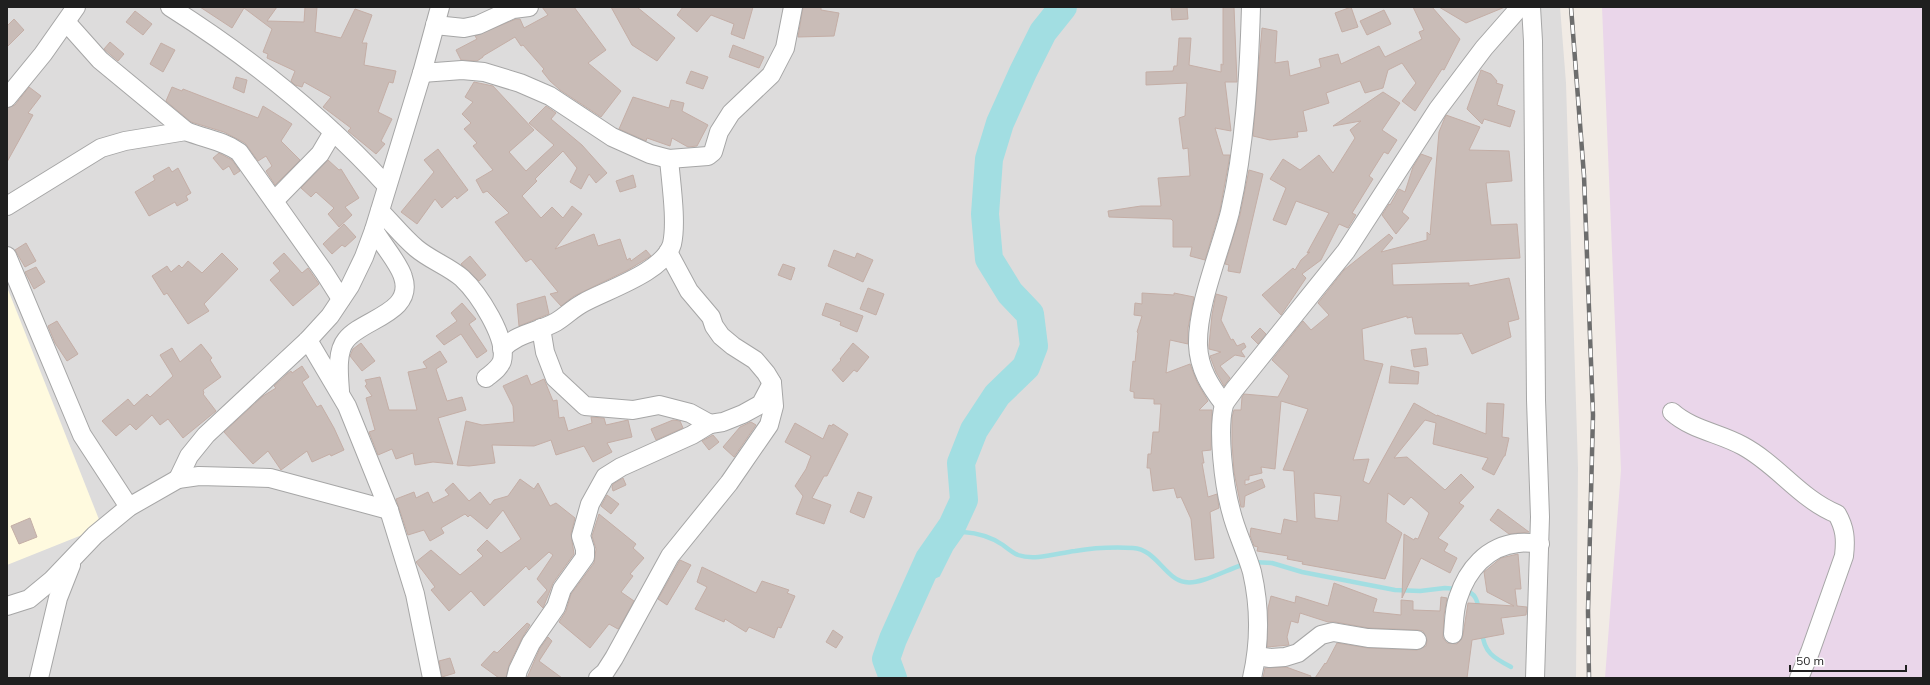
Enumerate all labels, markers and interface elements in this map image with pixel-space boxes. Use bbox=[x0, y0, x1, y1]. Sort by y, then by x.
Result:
scale bar bbox=[1790, 647, 1906, 673]
text: 50 m bbox=[1796, 653, 1824, 668]

